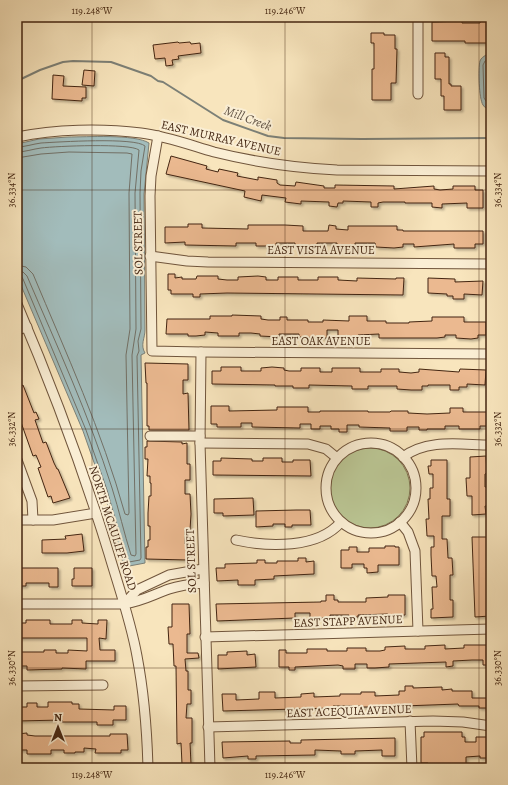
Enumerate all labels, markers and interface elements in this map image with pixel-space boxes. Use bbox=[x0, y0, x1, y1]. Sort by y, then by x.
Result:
text: 119.248°W bbox=[72, 4, 113, 17]
text: 119.246°W bbox=[265, 4, 306, 17]
water label: Mill Creek bbox=[222, 102, 274, 135]
street label: EAST MURRAY AVENUE bbox=[159, 116, 283, 160]
text: 36.334°N bbox=[5, 173, 18, 207]
text: 36.334°N bbox=[491, 173, 504, 207]
street label: SOL STREET bbox=[129, 210, 147, 275]
street label: EAST VISTA AVENUE bbox=[267, 242, 375, 258]
street label: EAST OAK AVENUE bbox=[271, 333, 371, 349]
text: 36.332°N bbox=[5, 411, 18, 447]
text: 36.332°N bbox=[491, 411, 504, 447]
street label: NORTH MCAULIFF ROAD bbox=[85, 463, 141, 593]
street label: SOL STREET bbox=[182, 528, 200, 593]
street label: EAST STAPP AVENUE bbox=[293, 611, 403, 631]
text: 36.330°N bbox=[5, 650, 18, 686]
text: 36.330°N bbox=[491, 650, 504, 686]
street label: EAST ACEQUIA AVENUE bbox=[286, 701, 412, 721]
north arrow bbox=[38, 707, 78, 747]
text: N bbox=[54, 710, 62, 725]
text: 119.248°W bbox=[72, 768, 113, 781]
text: 119.246°W bbox=[265, 768, 306, 781]

